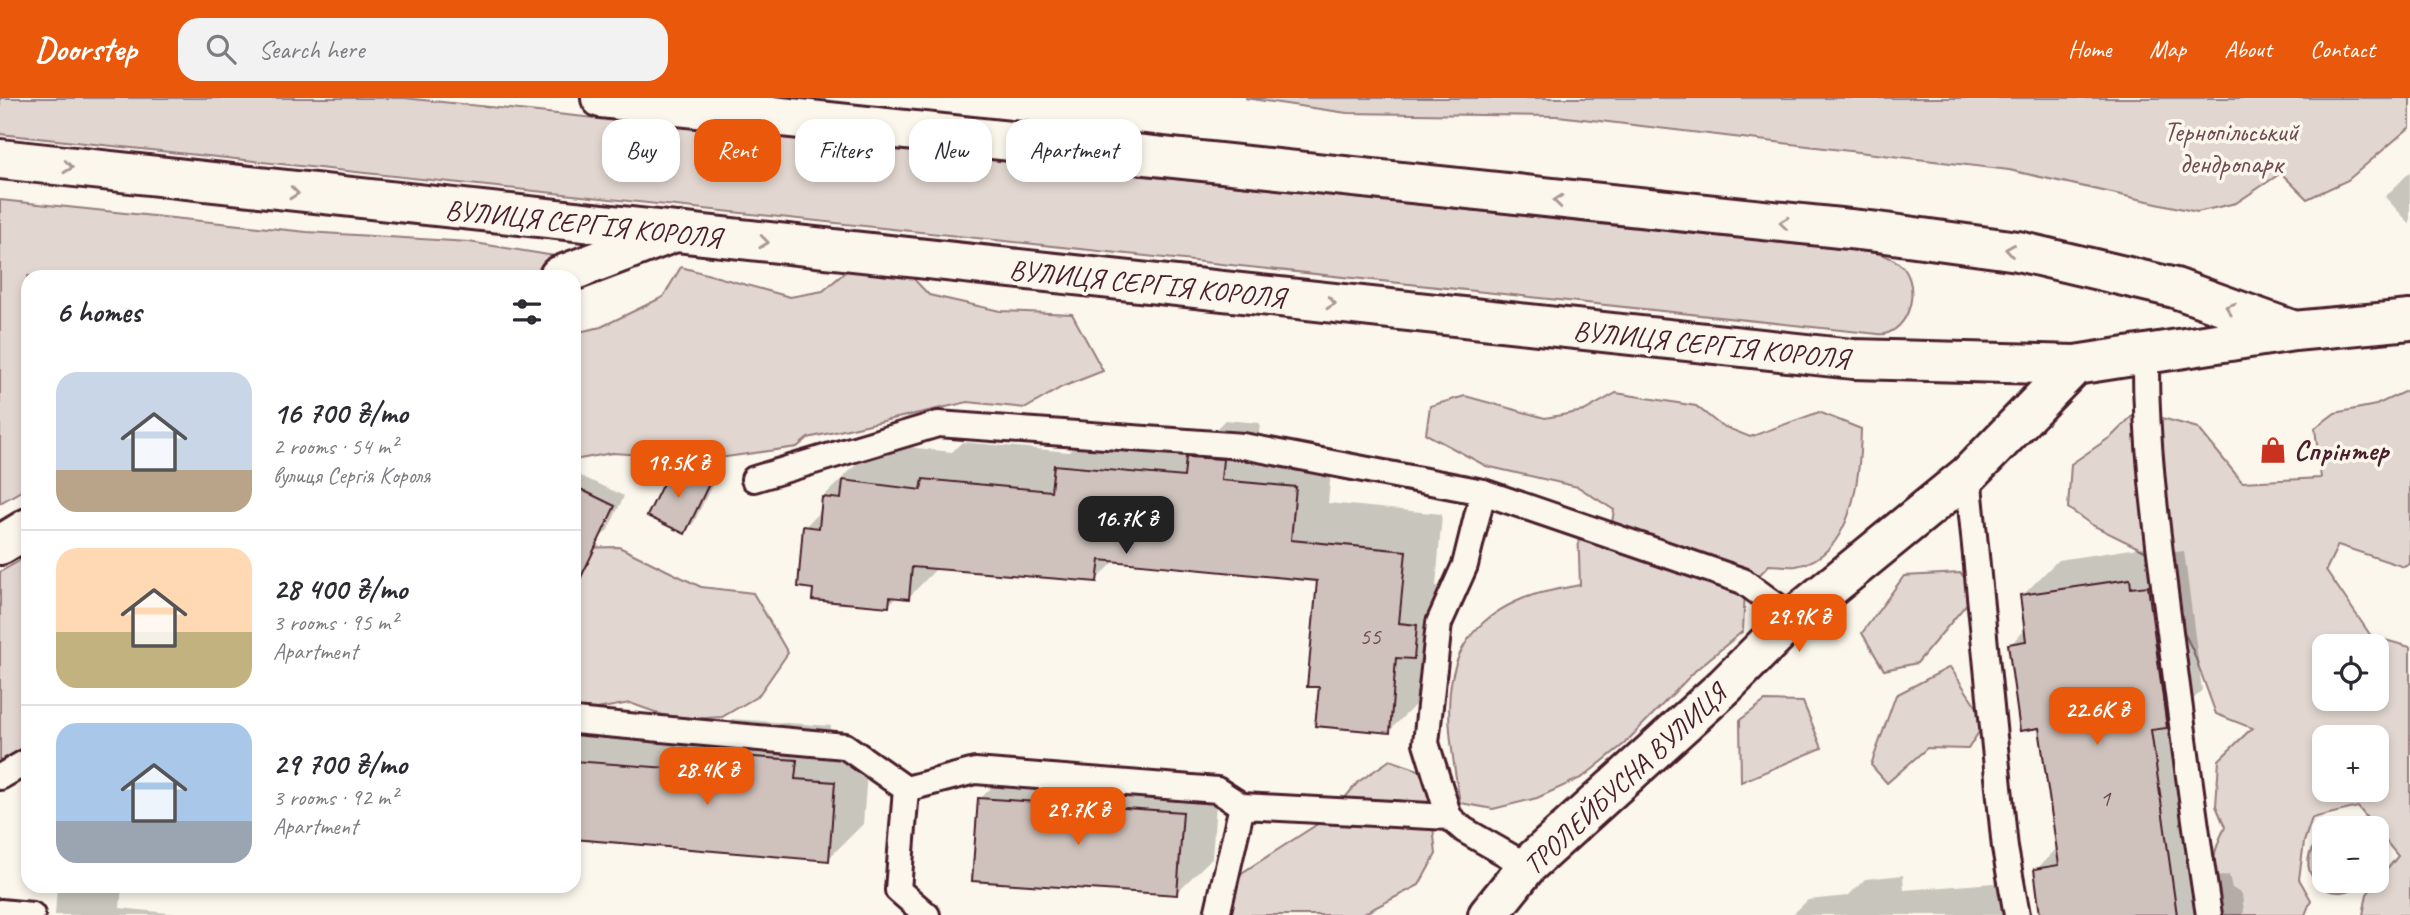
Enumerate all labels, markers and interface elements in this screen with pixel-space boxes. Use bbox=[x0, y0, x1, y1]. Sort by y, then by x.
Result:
search box bbox=[178, 18, 668, 81]
text: Doorstep bbox=[35, 28, 136, 70]
icon: search bbox=[202, 30, 240, 68]
text: Search here bbox=[258, 33, 364, 66]
text: Home bbox=[2068, 34, 2111, 64]
text: Map bbox=[2149, 34, 2186, 64]
text: About bbox=[2224, 34, 2272, 64]
text: Contact bbox=[2310, 34, 2375, 64]
park label: Тернопільський дендропарк bbox=[2164, 114, 2300, 181]
chip: Buy bbox=[602, 119, 680, 182]
chip: Rent bbox=[694, 119, 781, 182]
chip: Filters bbox=[795, 119, 895, 182]
chip: New bbox=[909, 119, 992, 182]
chip: Apartment bbox=[1006, 119, 1142, 182]
one-way arrow bbox=[63, 159, 74, 174]
one-way arrow bbox=[288, 185, 300, 200]
street label: ВУЛИЦЯ СЕРГІЯ КОРОЛЯ bbox=[444, 192, 727, 256]
one-way arrow bbox=[1552, 193, 1564, 208]
one-way arrow bbox=[1779, 216, 1790, 231]
one-way arrow bbox=[758, 234, 770, 249]
one-way arrow bbox=[2004, 243, 2016, 258]
street label: ВУЛИЦЯ СЕРГІЯ КОРОЛЯ bbox=[1008, 252, 1291, 316]
text: 6 homes bbox=[56, 293, 141, 331]
icon: filters bbox=[508, 293, 546, 331]
one-way arrow bbox=[1326, 295, 1337, 310]
one-way arrow bbox=[2224, 302, 2236, 316]
street label: ВУЛИЦЯ СЕРГІЯ КОРОЛЯ bbox=[1572, 313, 1855, 377]
text: 16 700 ₴/mo bbox=[273, 394, 408, 432]
icon: home bbox=[112, 400, 196, 484]
text: 2 rooms · 54 m² bbox=[273, 432, 397, 461]
place label: Спрінтер bbox=[2294, 433, 2391, 468]
shop icon: Спрінтер bbox=[2258, 435, 2288, 465]
pin: 19.5K ₴ bbox=[613, 440, 743, 500]
text: 19.5K ₴ bbox=[647, 448, 709, 477]
text: вулиця Сергія Короля bbox=[273, 461, 430, 490]
pin: 16.7K ₴ bbox=[1061, 496, 1191, 556]
text: 16.7K ₴ bbox=[1094, 504, 1158, 533]
text: 28 400 ₴/mo bbox=[273, 570, 407, 608]
icon: home bbox=[112, 576, 196, 660]
pin: 29.9K ₴ bbox=[1734, 594, 1864, 654]
text: 29.9K ₴ bbox=[1768, 602, 1830, 631]
text: 3 rooms · 95 m² bbox=[273, 608, 397, 637]
house number: 55 bbox=[1359, 621, 1382, 651]
map controls bbox=[2312, 634, 2389, 893]
button: locate bbox=[2312, 634, 2389, 711]
text: Apartment bbox=[273, 637, 358, 666]
street label: ТРОЛЕЙБУСНА ВУЛИЦЯ bbox=[1516, 674, 1736, 882]
pin: 22.6K ₴ bbox=[2032, 688, 2162, 747]
text: 22.6K ₴ bbox=[2065, 695, 2129, 724]
button: + bbox=[2312, 725, 2389, 802]
text: 29 700 ₴/mo bbox=[273, 745, 407, 783]
pin: 28.4K ₴ bbox=[642, 748, 772, 807]
icon: home bbox=[112, 751, 196, 835]
text: 28.4K ₴ bbox=[675, 755, 739, 784]
text: 3 rooms · 92 m² bbox=[273, 783, 397, 812]
house number: 1 bbox=[2100, 783, 2112, 813]
pin: 29.7K ₴ bbox=[1013, 788, 1143, 847]
text: 29.7K ₴ bbox=[1046, 795, 1110, 824]
text: Apartment bbox=[273, 812, 358, 841]
button: − bbox=[2312, 816, 2389, 893]

